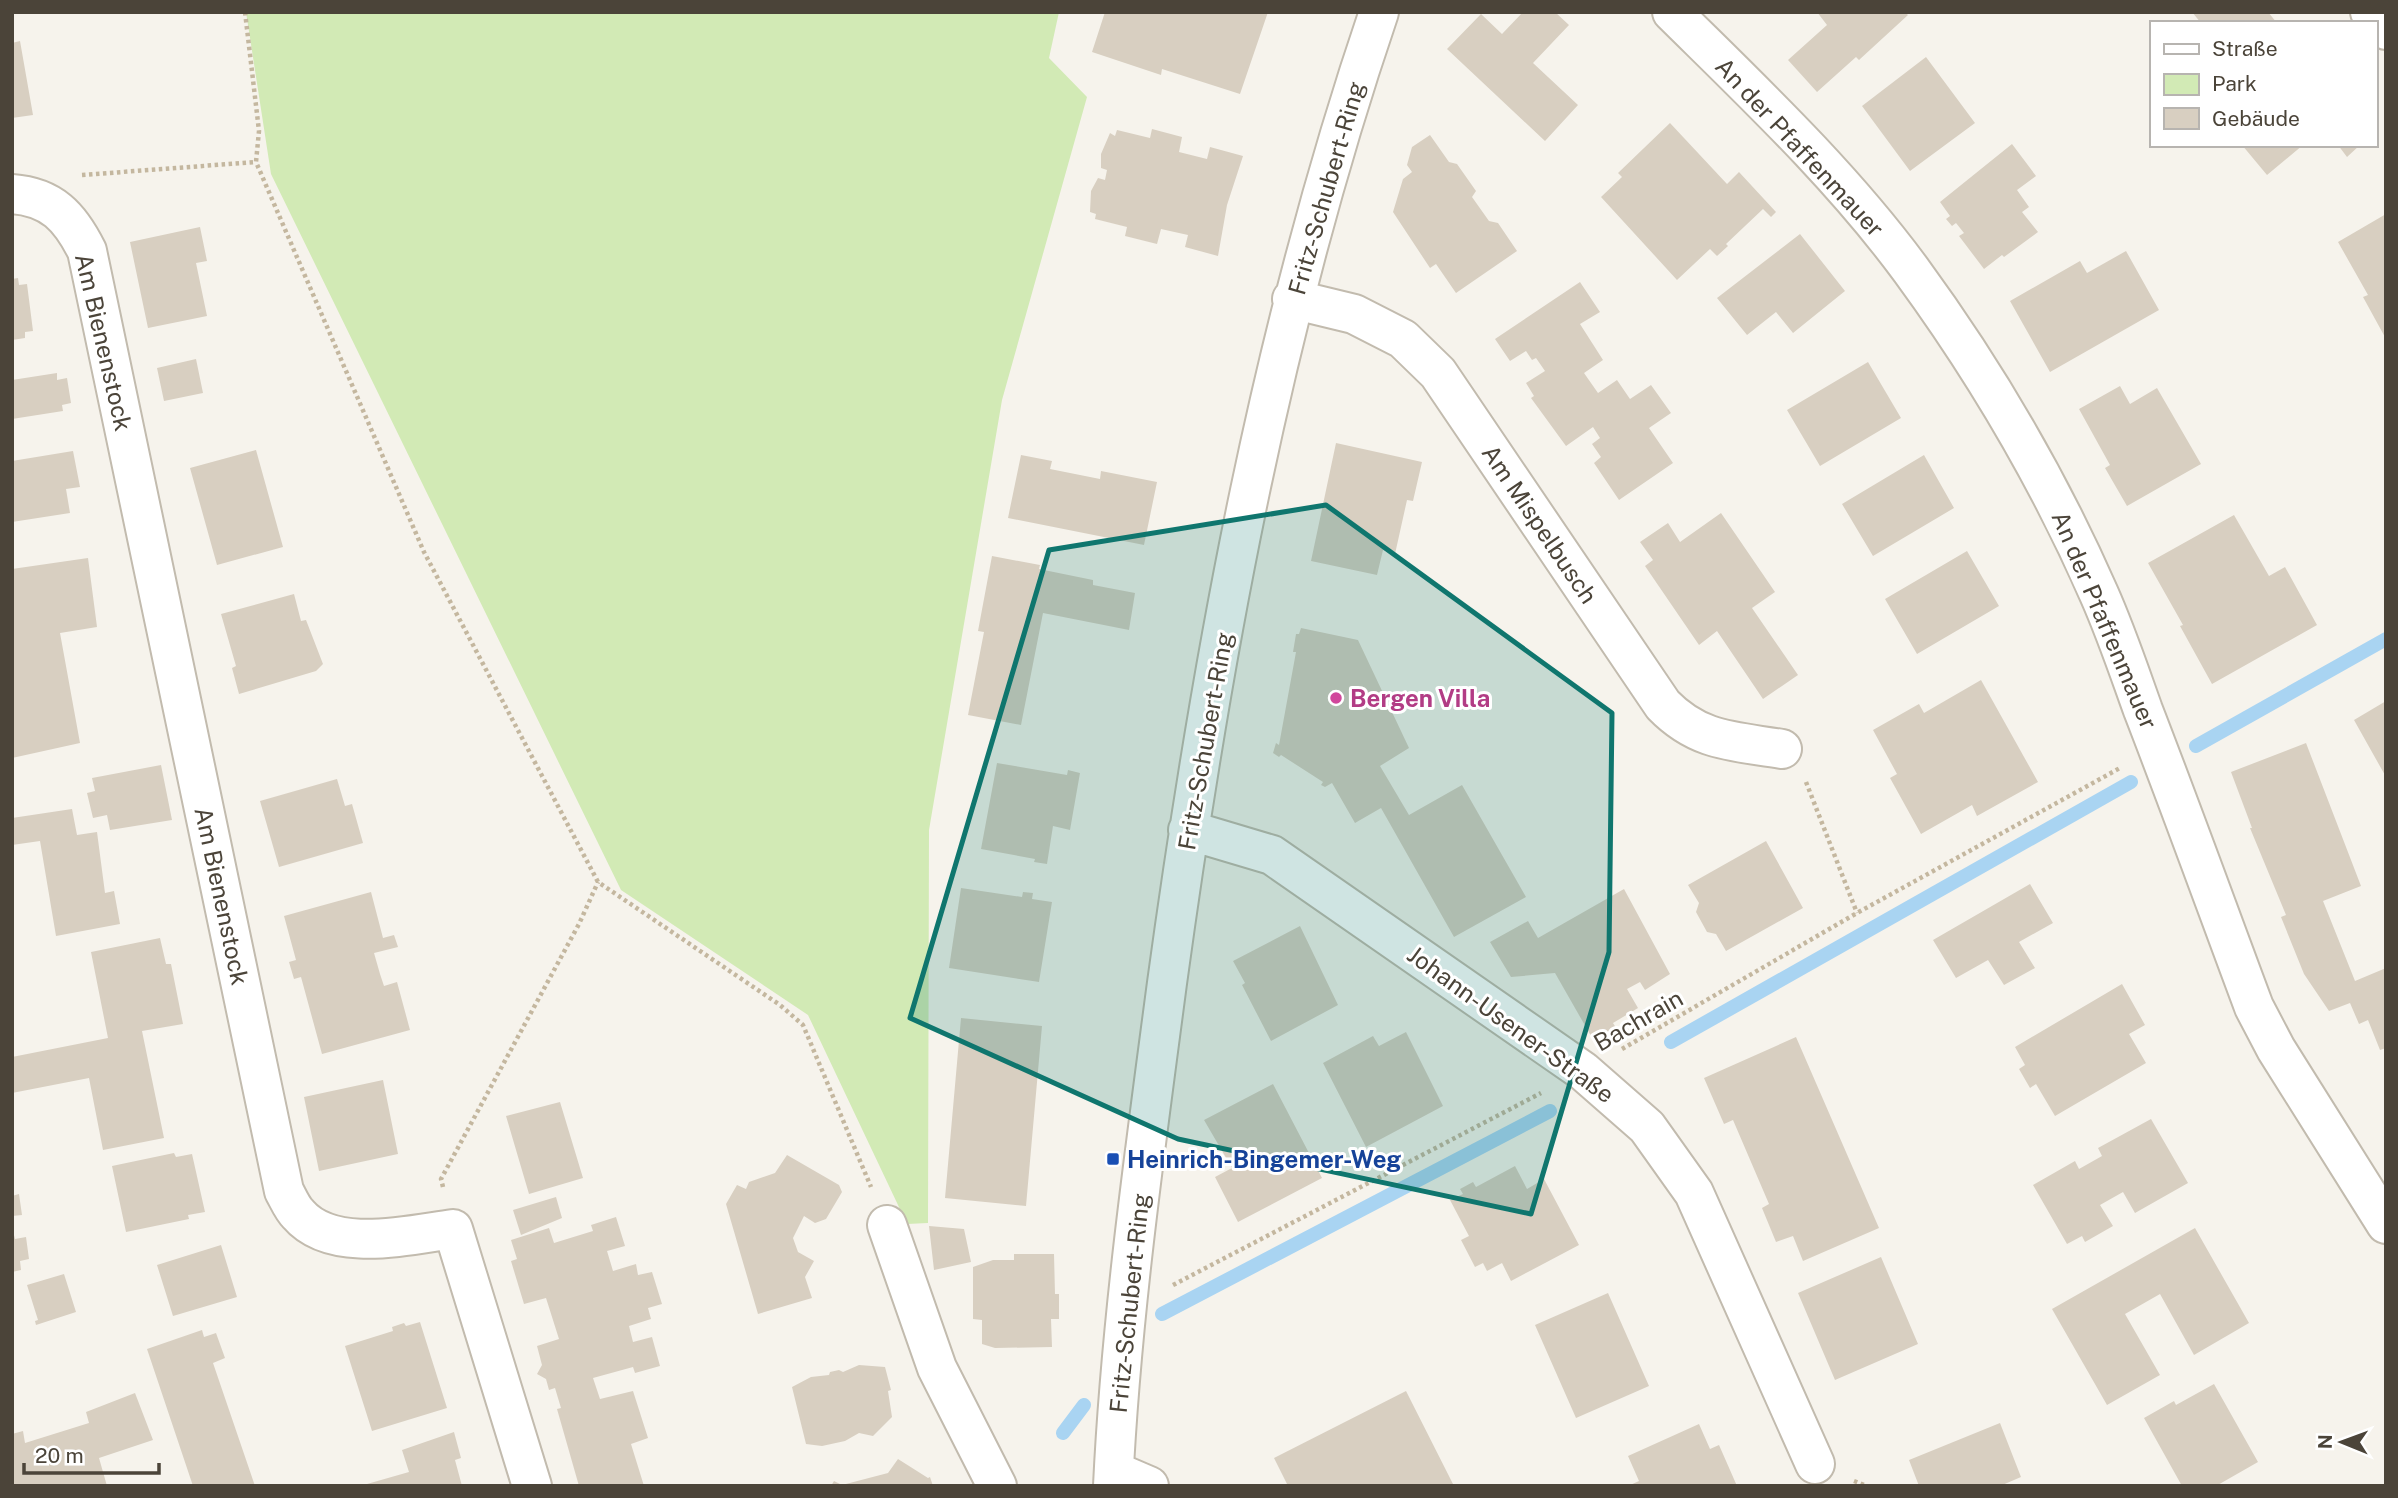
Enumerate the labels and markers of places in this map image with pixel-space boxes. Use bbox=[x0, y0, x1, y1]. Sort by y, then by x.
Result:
place label: Bergen Villa bbox=[1350, 684, 1490, 712]
marker: Bergen Villa bbox=[1328, 690, 1344, 706]
place label: Heinrich-Bingemer-Weg bbox=[1127, 1145, 1401, 1173]
marker: Heinrich-Bingemer-Weg bbox=[1105, 1151, 1121, 1167]

